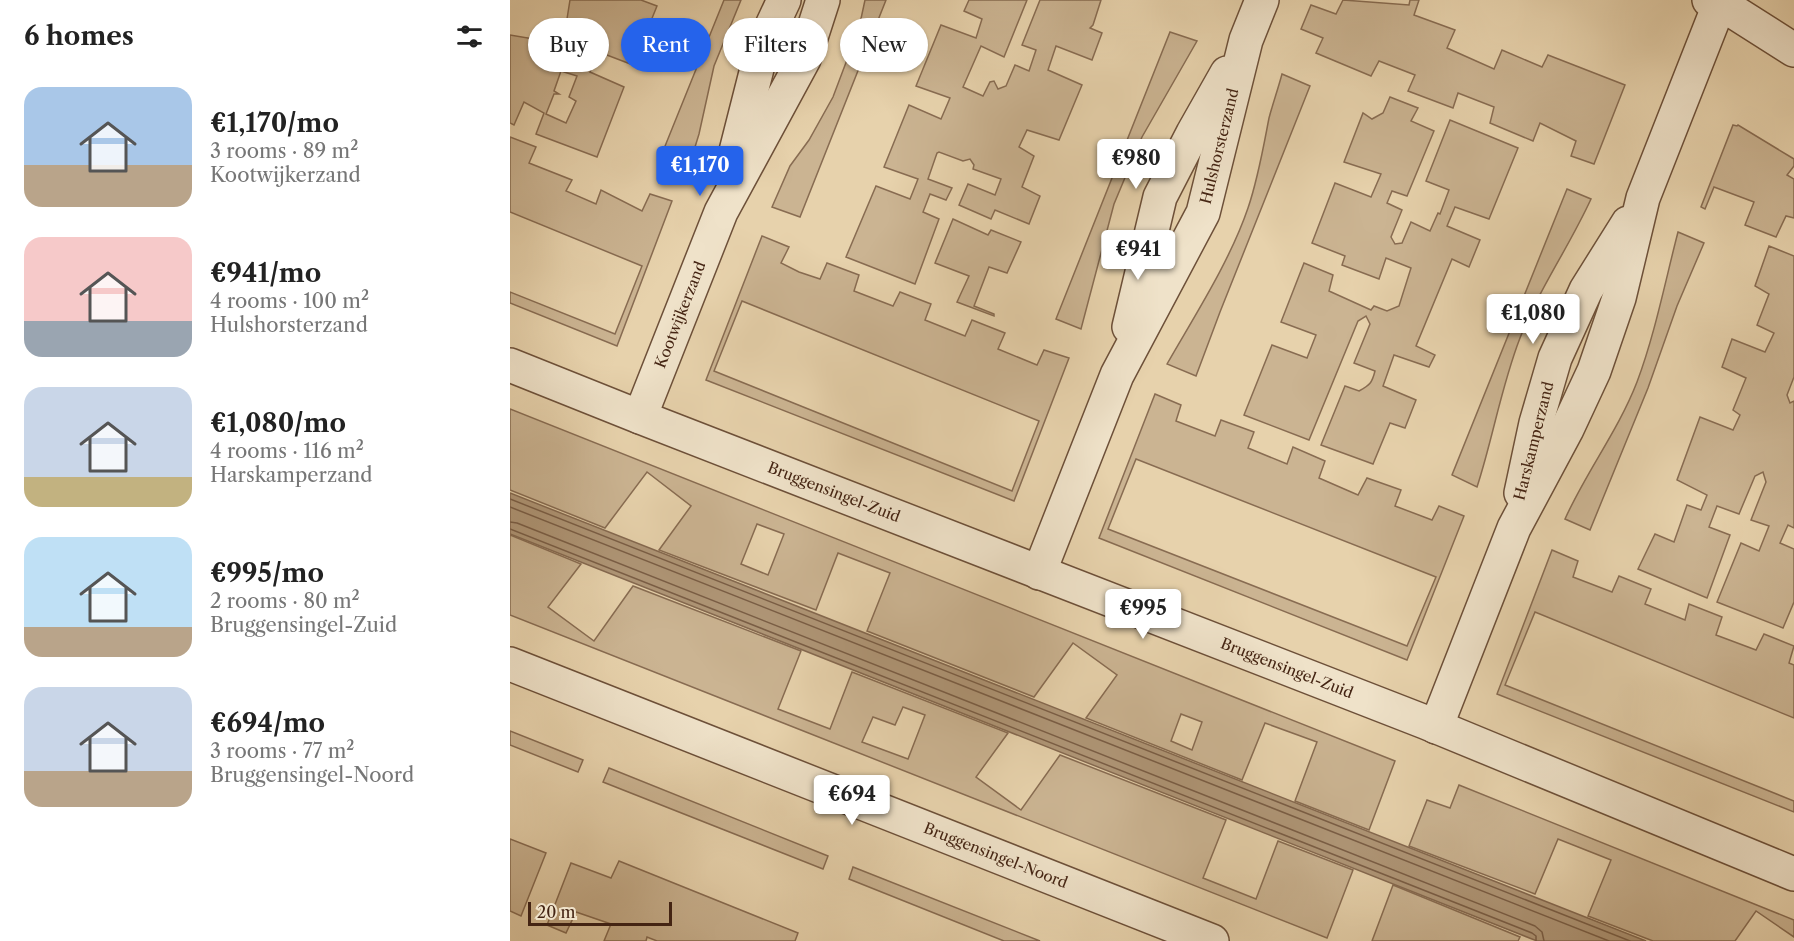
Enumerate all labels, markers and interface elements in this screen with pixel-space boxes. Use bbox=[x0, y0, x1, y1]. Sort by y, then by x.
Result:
chip: Buy bbox=[528, 18, 609, 72]
chip: Rent bbox=[621, 18, 711, 72]
chip: Filters bbox=[723, 18, 828, 72]
chip: New bbox=[840, 18, 928, 72]
text: 6 homes bbox=[24, 20, 134, 52]
icon: filters bbox=[453, 20, 486, 53]
street label: Hulshorsterzand bbox=[1196, 86, 1243, 206]
text: €1,170/mo bbox=[210, 107, 339, 139]
icon: home bbox=[72, 111, 144, 183]
text: 3 rooms · 89 m² bbox=[210, 139, 358, 163]
pin: €980 bbox=[1100, 139, 1172, 190]
pin: €1,170 bbox=[651, 146, 749, 197]
text: €980 bbox=[1111, 146, 1161, 170]
text: €1,170 bbox=[670, 153, 730, 177]
text: Kootwijkerzand bbox=[210, 163, 361, 187]
pin: €941 bbox=[1102, 230, 1174, 281]
text: €941 bbox=[1115, 237, 1161, 261]
text: €941/mo bbox=[210, 257, 321, 289]
street label: Kootwijkerzand bbox=[650, 258, 710, 371]
icon: home bbox=[72, 261, 144, 333]
text: 4 rooms · 100 m² bbox=[210, 289, 369, 313]
pin: €1,080 bbox=[1484, 294, 1582, 345]
text: €1,080 bbox=[1501, 301, 1565, 325]
text: Hulshorsterzand bbox=[210, 313, 368, 337]
street label: Harskamperzand bbox=[1510, 379, 1557, 502]
text: €1,080/mo bbox=[210, 407, 346, 439]
icon: home bbox=[72, 411, 144, 483]
text: 4 rooms · 116 m² bbox=[210, 439, 364, 463]
street label: Bruggensingel-Zuid bbox=[765, 458, 903, 526]
text: Harskamperzand bbox=[210, 463, 373, 487]
text: €995/mo bbox=[210, 557, 324, 589]
icon: home bbox=[72, 561, 144, 633]
text: 2 rooms · 80 m² bbox=[210, 589, 360, 613]
pin: €995 bbox=[1107, 589, 1179, 640]
text: €995 bbox=[1119, 596, 1167, 620]
text: Bruggensingel-Zuid bbox=[210, 613, 397, 637]
street label: Bruggensingel-Zuid bbox=[1218, 634, 1356, 702]
text: €694/mo bbox=[210, 707, 325, 739]
icon: home bbox=[72, 711, 144, 783]
text: 3 rooms · 77 m² bbox=[210, 739, 354, 763]
text: Bruggensingel-Noord bbox=[210, 763, 414, 787]
pin: €694 bbox=[816, 775, 888, 826]
text: €694 bbox=[828, 782, 876, 806]
street label: Bruggensingel-Noord bbox=[921, 818, 1071, 892]
scale bar bbox=[528, 899, 672, 926]
text: 20 m bbox=[537, 902, 576, 922]

